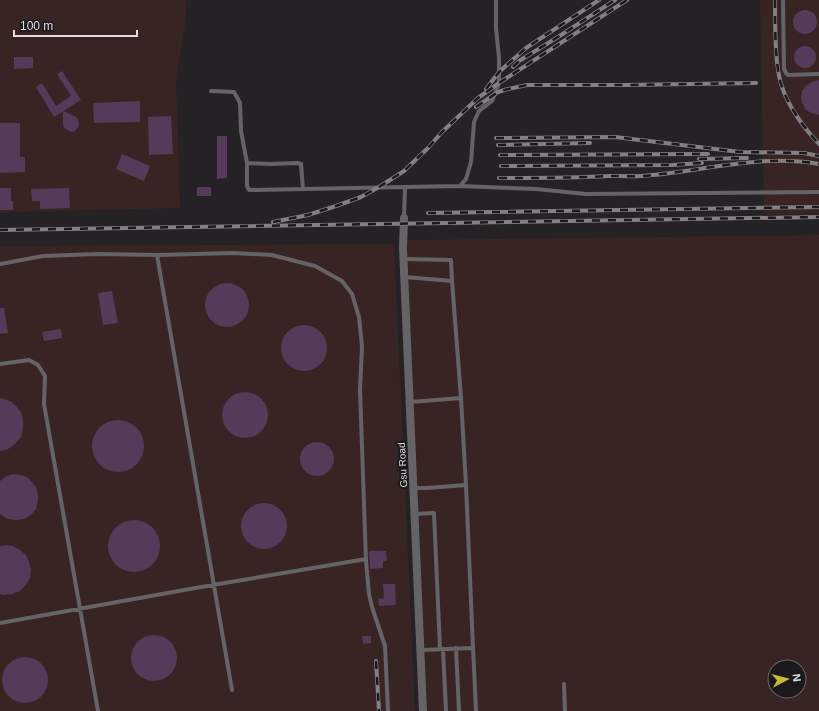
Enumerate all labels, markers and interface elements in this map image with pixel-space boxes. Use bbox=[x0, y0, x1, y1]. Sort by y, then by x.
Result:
scale bar bbox=[14, 12, 137, 38]
text: 100 m bbox=[20, 19, 53, 33]
street label: Gsu Road bbox=[396, 442, 409, 488]
north arrow bbox=[767, 659, 807, 699]
text: N bbox=[790, 673, 803, 683]

